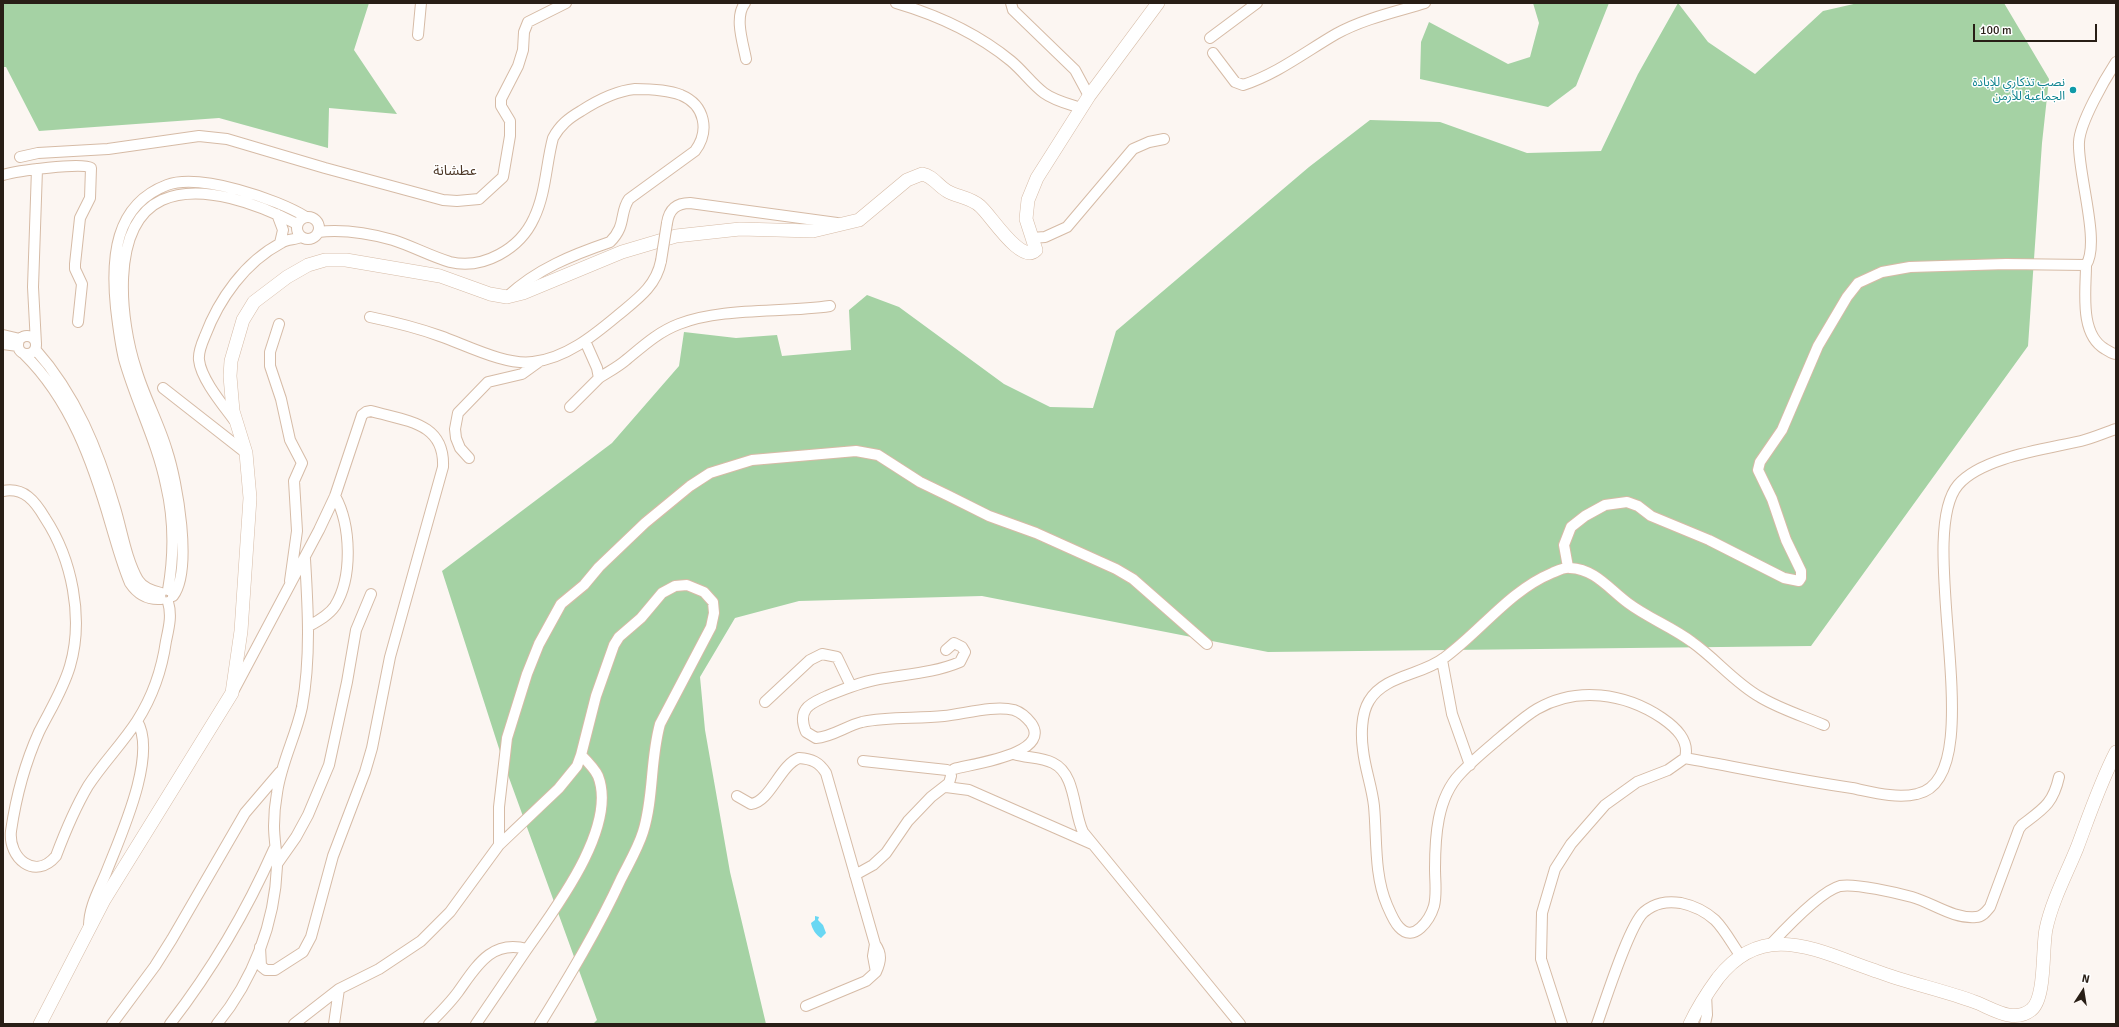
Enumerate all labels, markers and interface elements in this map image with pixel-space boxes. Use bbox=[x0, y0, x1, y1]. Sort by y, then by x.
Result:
scale bar bbox=[1975, 16, 2099, 42]
text: 100 m bbox=[1980, 23, 2012, 38]
place label: نصب تذكاري للإبادة الجماعية للأرمن bbox=[1972, 76, 2065, 104]
marker: نصب تذكاري للإبادة الجماعية للأرمن bbox=[2068, 85, 2078, 95]
district label: عطشانة bbox=[433, 163, 477, 179]
north arrow bbox=[2063, 971, 2103, 1011]
text: N bbox=[2081, 972, 2091, 986]

